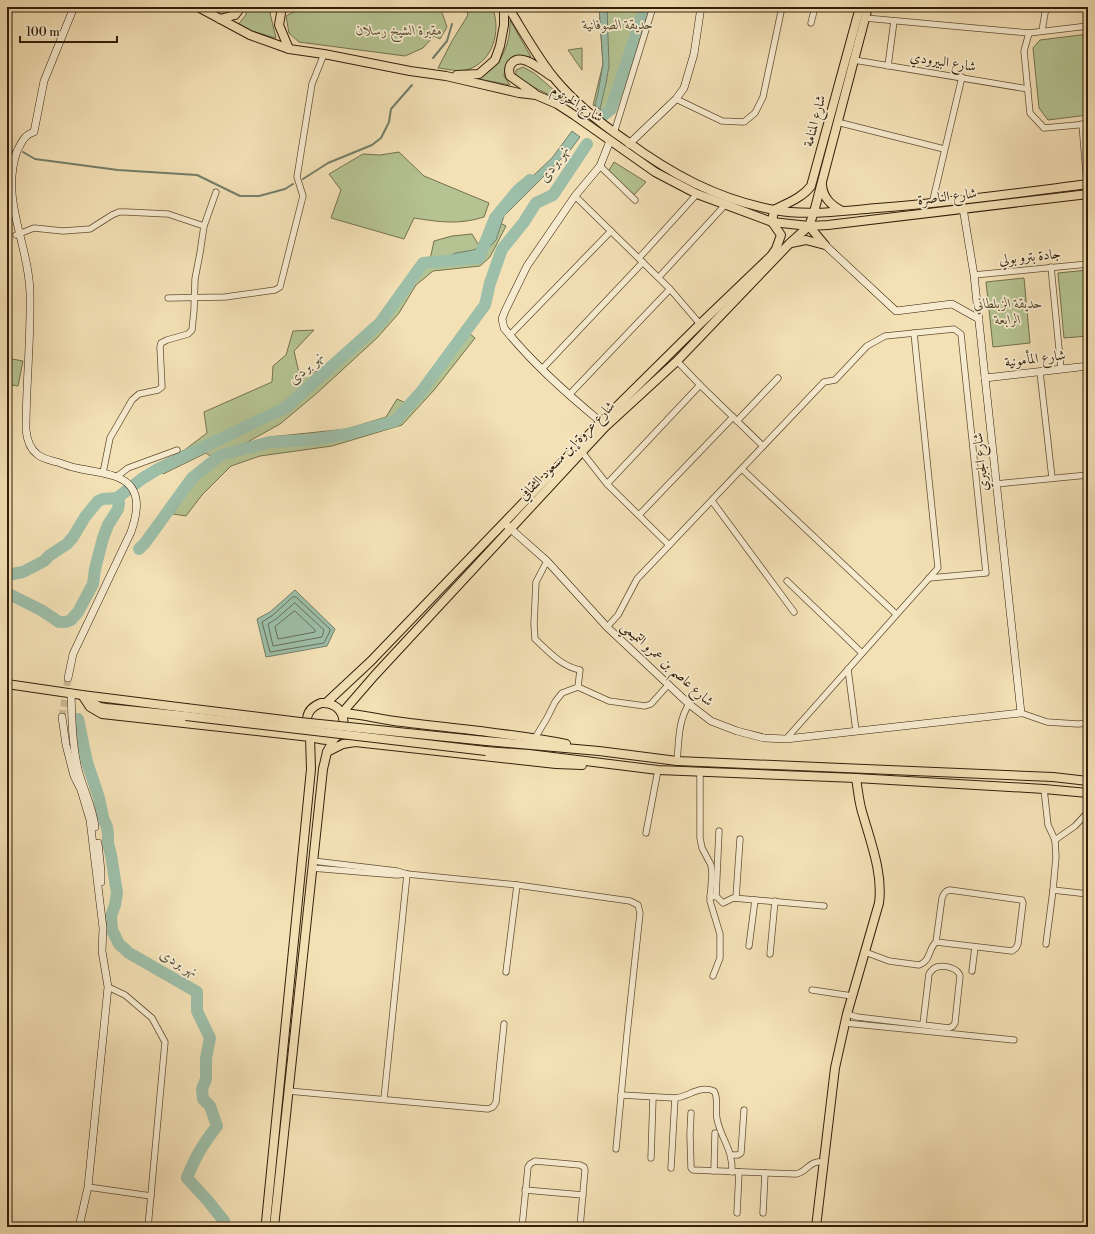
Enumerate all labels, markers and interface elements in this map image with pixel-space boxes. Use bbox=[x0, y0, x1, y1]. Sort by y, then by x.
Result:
park label: حديقة الصوفانية bbox=[581, 16, 653, 34]
scale bar bbox=[20, 18, 117, 44]
park label: مقبرة الشيخ رسلان bbox=[356, 22, 442, 43]
text: 100 m bbox=[26, 25, 60, 40]
street label: شارع البيرودي bbox=[909, 48, 977, 78]
street label: شارع الخرتوم bbox=[546, 81, 606, 129]
street label: شارع المنامة bbox=[800, 93, 832, 149]
water label: نهر بردى bbox=[534, 142, 574, 186]
street label: شارع الناصرة bbox=[916, 184, 978, 212]
street label: جادة بترو بولي bbox=[998, 245, 1062, 271]
park label: حديقة الزبلطاني الرابعة bbox=[973, 295, 1043, 329]
street label: شارع المأمونية bbox=[1003, 344, 1067, 374]
water label: نهر بردى bbox=[284, 347, 328, 389]
street label: شارع عروة إبن مسعود الثقافي bbox=[515, 397, 621, 506]
street label: شارع الجبري bbox=[969, 432, 995, 492]
street label: شارع عاصم بن عمرو التميمي bbox=[614, 618, 717, 713]
water label: نهر بردى bbox=[156, 944, 202, 982]

